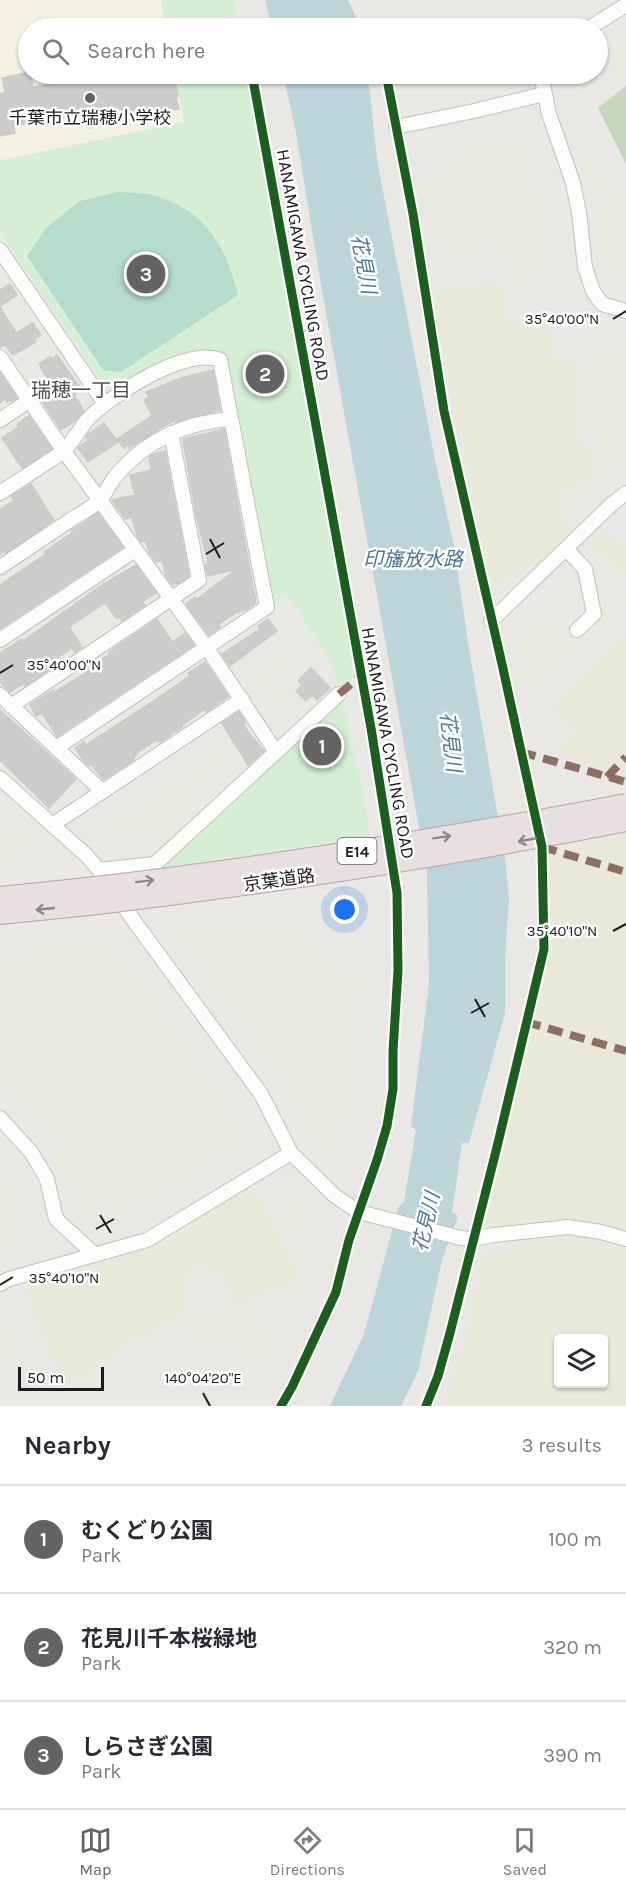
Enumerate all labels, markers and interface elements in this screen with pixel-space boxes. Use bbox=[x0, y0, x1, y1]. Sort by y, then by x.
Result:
search box bbox=[18, 18, 608, 84]
icon: search bbox=[39, 35, 72, 68]
text: Search here bbox=[87, 38, 205, 64]
marker: 千葉市立瑞穂小学校 bbox=[83, 91, 97, 105]
place label: 千葉市立瑞穂小学校 bbox=[9, 107, 171, 129]
street label: HANAMIGAWA CYCLING ROAD bbox=[272, 147, 334, 383]
water label: 花見川 bbox=[346, 232, 381, 298]
pin: 3 bbox=[126, 252, 166, 296]
text: 35°40'00"N bbox=[525, 310, 599, 328]
pin: 2 bbox=[246, 352, 284, 397]
district label: 瑞穂一丁目 bbox=[31, 379, 131, 402]
water label: 印旛放水路 bbox=[363, 548, 465, 571]
street label: HANAMIGAWA CYCLING ROAD bbox=[357, 625, 419, 861]
text: 35°40'00"N bbox=[27, 656, 101, 674]
water label: 花見川 bbox=[435, 711, 466, 775]
pin: 1 bbox=[302, 724, 342, 768]
one-way arrow bbox=[432, 831, 451, 842]
one-way arrow bbox=[518, 835, 538, 846]
road number: E14 bbox=[338, 838, 376, 864]
street label: 京葉道路 bbox=[242, 864, 316, 896]
one-way arrow bbox=[135, 875, 155, 886]
your location bbox=[330, 895, 359, 924]
one-way arrow bbox=[35, 904, 55, 915]
text: 35°40'10"N bbox=[527, 922, 597, 940]
water label: 花見川 bbox=[409, 1188, 445, 1254]
text: 35°40'10"N bbox=[29, 1269, 99, 1287]
map controls bbox=[554, 1334, 608, 1388]
button: layers bbox=[554, 1334, 608, 1388]
scale bar bbox=[18, 1364, 104, 1392]
text: 50 m bbox=[27, 1368, 64, 1387]
text: 140°04'20"E bbox=[164, 1369, 242, 1387]
text: Nearby bbox=[24, 1430, 111, 1461]
text: 3 results bbox=[522, 1434, 602, 1457]
text: むくどり公園 bbox=[81, 1518, 213, 1544]
text: 1 bbox=[40, 1528, 47, 1551]
text: 100 m bbox=[548, 1528, 602, 1551]
text: Park bbox=[81, 1544, 122, 1567]
text: 花見川千本桜緑地 bbox=[81, 1626, 257, 1652]
text: 2 bbox=[37, 1636, 50, 1659]
text: 320 m bbox=[543, 1636, 602, 1659]
text: Park bbox=[81, 1652, 122, 1675]
text: しらさぎ公園 bbox=[81, 1734, 213, 1760]
text: 3 bbox=[37, 1744, 50, 1767]
text: 390 m bbox=[543, 1744, 602, 1767]
text: Park bbox=[81, 1760, 122, 1783]
tab: Map bbox=[79, 1824, 112, 1879]
tab: Directions bbox=[270, 1824, 345, 1879]
tab: Saved bbox=[503, 1824, 547, 1879]

